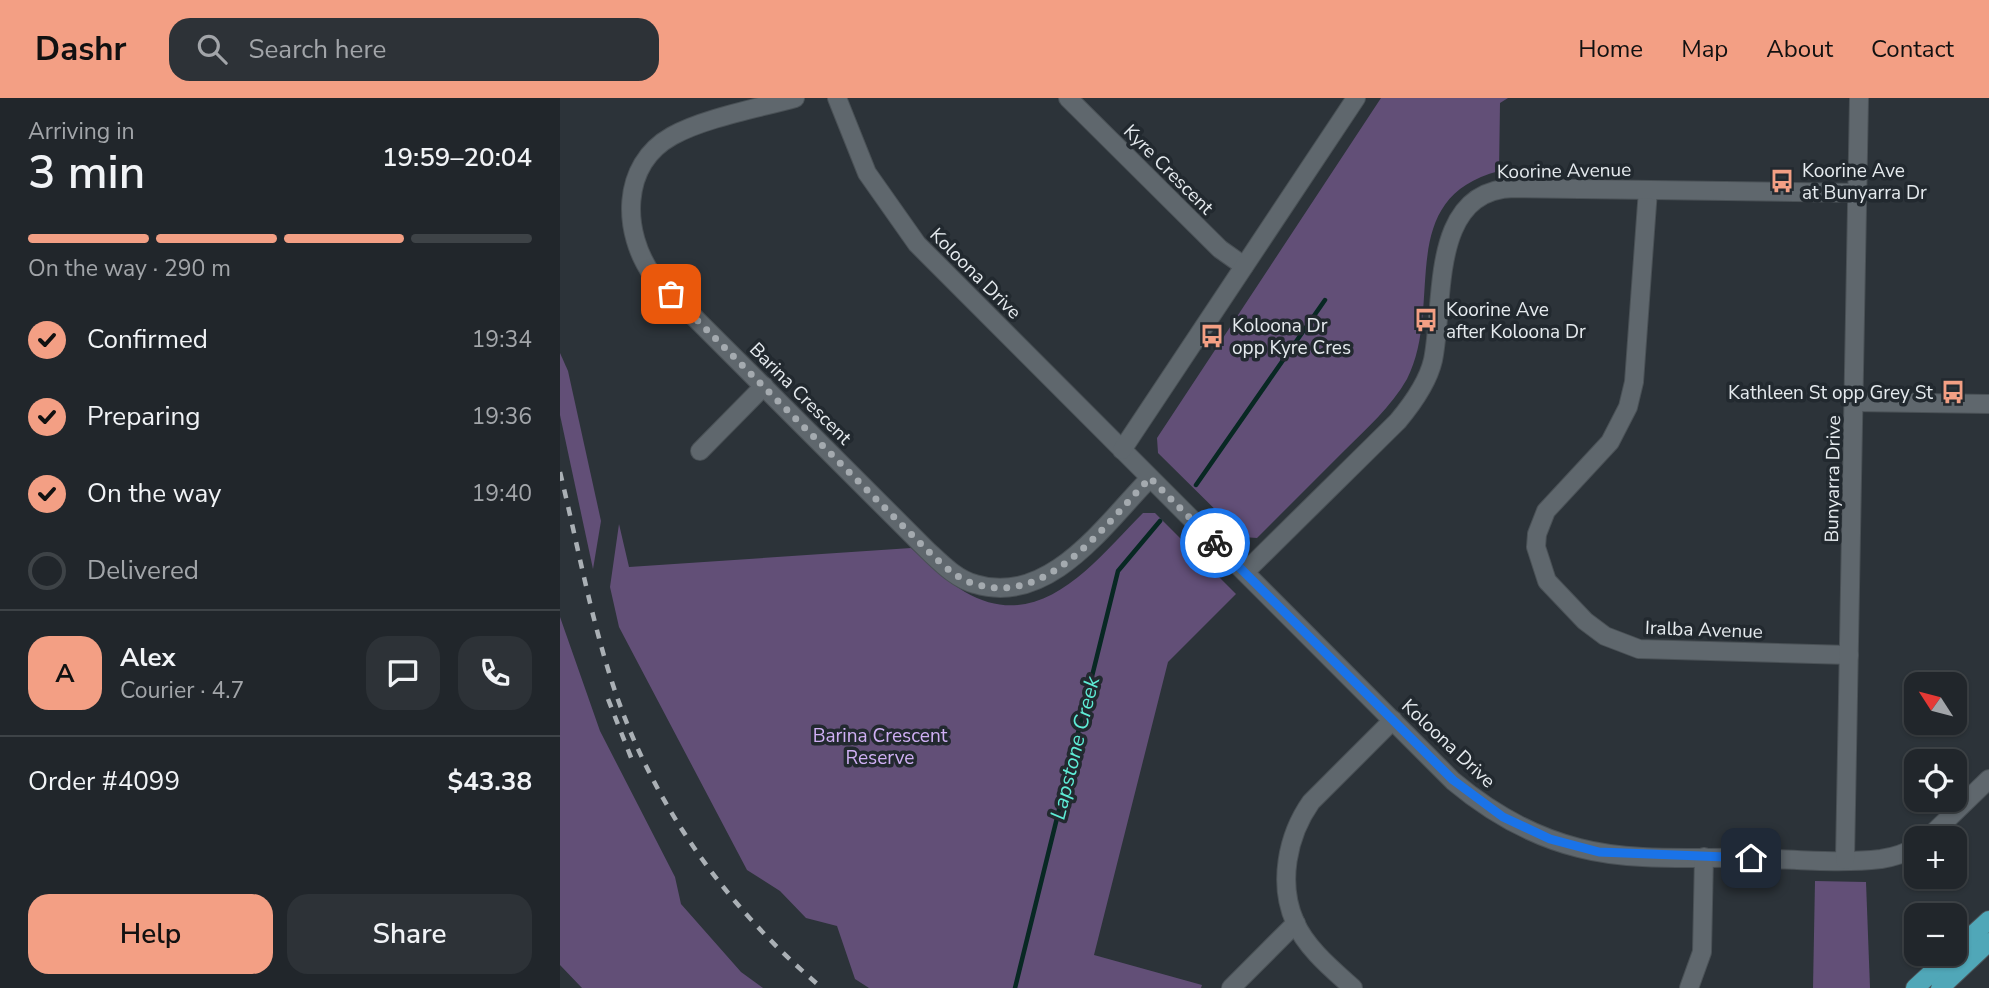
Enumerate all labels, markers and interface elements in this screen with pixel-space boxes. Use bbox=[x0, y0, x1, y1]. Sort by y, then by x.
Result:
search box bbox=[169, 18, 659, 81]
text: Dashr bbox=[35, 27, 127, 72]
icon: search bbox=[193, 30, 231, 68]
text: Search here bbox=[249, 32, 386, 67]
text: Home bbox=[1578, 33, 1643, 65]
text: Map bbox=[1681, 33, 1728, 65]
text: About bbox=[1766, 33, 1833, 65]
text: Contact bbox=[1871, 33, 1954, 65]
text: Arriving in bbox=[28, 116, 135, 147]
street label: Kyre Crescent bbox=[1117, 119, 1219, 221]
text: 19:59–20:04 bbox=[382, 140, 532, 175]
text: 3 min bbox=[28, 141, 145, 204]
street label: Koorine Avenue bbox=[1497, 157, 1631, 185]
place label: Koorine Ave at Bunyarra Dr bbox=[1802, 158, 1927, 206]
bus stop icon: Koorine Ave at Bunyarra Dr bbox=[1768, 167, 1796, 195]
street label: Koloona Drive bbox=[924, 222, 1027, 325]
text: On the way · 290 m bbox=[28, 253, 231, 284]
pin bbox=[641, 264, 701, 324]
icon: bag bbox=[652, 275, 690, 313]
place label: Koorine Ave after Koloona Dr bbox=[1446, 297, 1586, 345]
bus stop icon: Koorine Ave after Koloona Dr bbox=[1412, 306, 1440, 334]
place label: Koloona Dr opp Kyre Cres bbox=[1232, 313, 1351, 361]
icon: check bbox=[28, 321, 66, 359]
text: Confirmed bbox=[87, 322, 208, 357]
bus stop icon: Koloona Dr opp Kyre Cres bbox=[1198, 322, 1226, 350]
text: 19:34 bbox=[472, 324, 532, 355]
street label: Barina Crescent bbox=[743, 337, 857, 451]
bus stop icon: Kathleen St opp Grey St bbox=[1939, 378, 1967, 406]
place label: Kathleen St opp Grey St bbox=[1728, 380, 1933, 406]
icon: check bbox=[28, 398, 66, 436]
text: Preparing bbox=[87, 399, 200, 434]
text: 19:36 bbox=[472, 401, 532, 432]
street label: Bunyarra Drive bbox=[1819, 415, 1847, 543]
icon: check bbox=[28, 475, 66, 513]
text: On the way bbox=[87, 476, 221, 511]
text: 19:40 bbox=[472, 478, 532, 509]
courier bbox=[1180, 508, 1250, 578]
icon: bike bbox=[1196, 524, 1234, 562]
text: Delivered bbox=[87, 553, 199, 588]
street label: Iralba Avenue bbox=[1645, 615, 1763, 645]
button: chat bbox=[366, 636, 440, 710]
button: phone bbox=[458, 636, 532, 710]
text: Alex bbox=[120, 640, 176, 675]
text: A bbox=[55, 656, 75, 691]
north arrow bbox=[1904, 672, 1967, 735]
map controls bbox=[1904, 672, 1967, 966]
water label: Lapstone Creek bbox=[1044, 673, 1106, 822]
text: Courier · 4.7 bbox=[120, 675, 244, 706]
street label: Koloona Drive bbox=[1396, 693, 1501, 794]
park label: Barina Crescent Reserve bbox=[813, 723, 948, 771]
button: locate bbox=[1904, 749, 1967, 812]
text: Order #4099 bbox=[28, 764, 180, 799]
text: $43.38 bbox=[448, 764, 532, 799]
button: + bbox=[1904, 826, 1967, 889]
pin bbox=[1721, 828, 1781, 888]
icon: home bbox=[1732, 839, 1770, 877]
button: Help bbox=[28, 894, 273, 974]
button: Share bbox=[287, 894, 532, 974]
button: − bbox=[1904, 903, 1967, 966]

